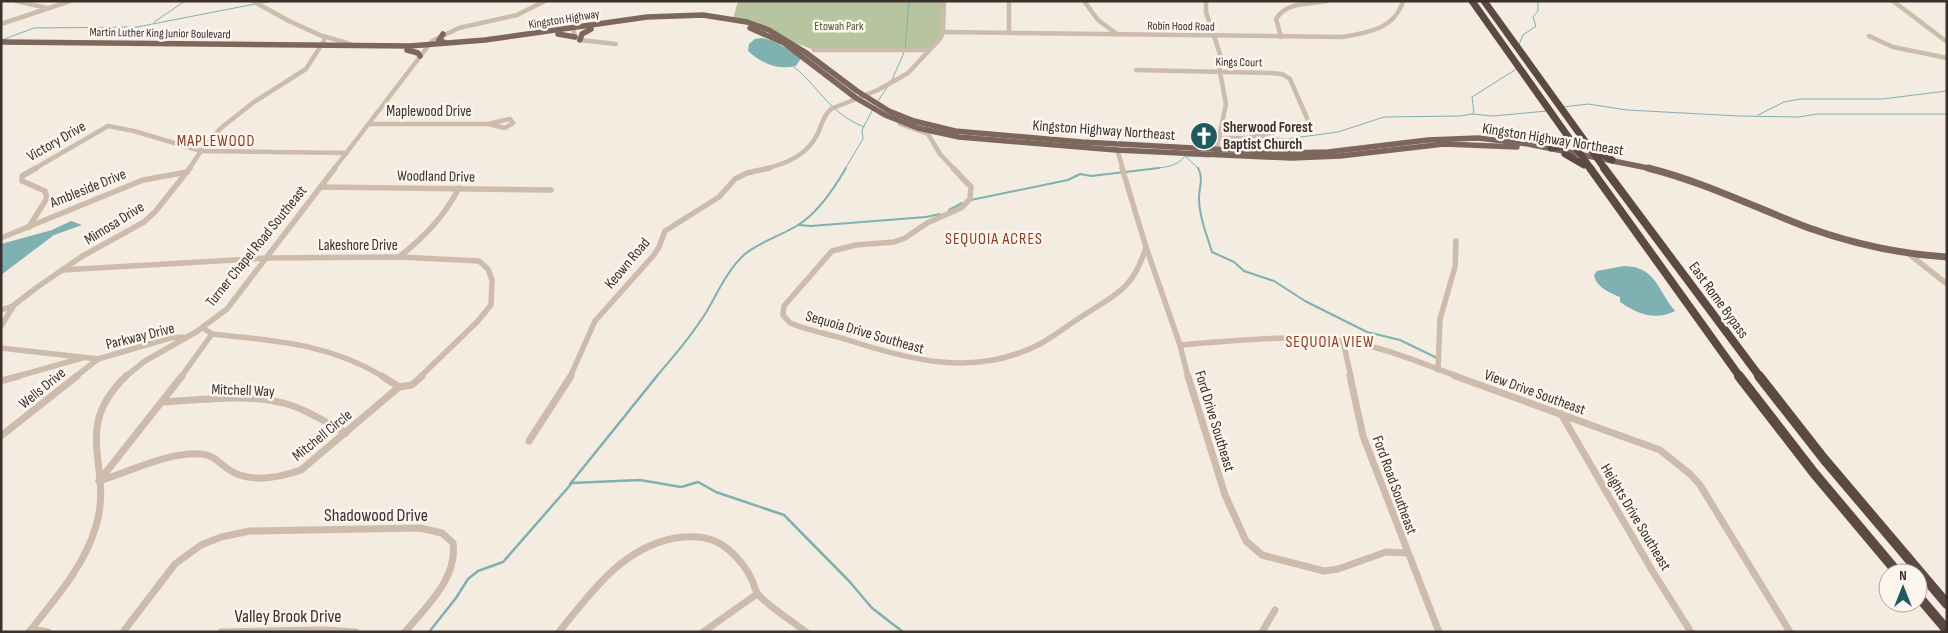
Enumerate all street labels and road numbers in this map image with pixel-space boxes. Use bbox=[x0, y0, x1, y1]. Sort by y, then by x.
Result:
street label: Kingston Highway bbox=[528, 6, 601, 32]
street label: Robin Hood Road bbox=[1147, 18, 1215, 35]
street label: Martin Luther King Junior Boulevard bbox=[89, 25, 231, 42]
street label: Kings Court bbox=[1215, 55, 1263, 70]
street label: Maplewood Drive bbox=[386, 102, 472, 121]
street label: Kingston Highway Northeast bbox=[1032, 116, 1176, 145]
street label: Victory Drive bbox=[23, 117, 89, 166]
street label: Kingston Highway Northeast bbox=[1481, 119, 1625, 160]
street label: Ambleside Drive bbox=[46, 165, 129, 213]
street label: Woodland Drive bbox=[397, 166, 475, 187]
street label: Turner Chapel Road Southeast bbox=[202, 181, 311, 311]
street label: Mimosa Drive bbox=[81, 198, 148, 249]
street label: Keown Road bbox=[601, 234, 654, 293]
street label: Lakeshore Drive bbox=[318, 236, 398, 255]
street label: East Rome Bypass bbox=[1684, 258, 1753, 342]
street label: Sequoia Drive Southeast bbox=[803, 306, 927, 359]
street label: Parkway Drive bbox=[104, 319, 176, 354]
street label: Wells Drive bbox=[15, 364, 70, 413]
street label: View Drive Southeast bbox=[1482, 365, 1589, 420]
street label: Ford Drive Southeast bbox=[1190, 368, 1239, 474]
street label: Mitchell Way bbox=[211, 380, 275, 401]
street label: Mitchell Circle bbox=[289, 405, 356, 465]
street label: Ford Road Southeast bbox=[1368, 433, 1421, 537]
street label: Heights Drive Southeast bbox=[1596, 460, 1675, 575]
street label: Shadowood Drive bbox=[324, 505, 428, 526]
street label: Valley Brook Drive bbox=[234, 606, 342, 627]

